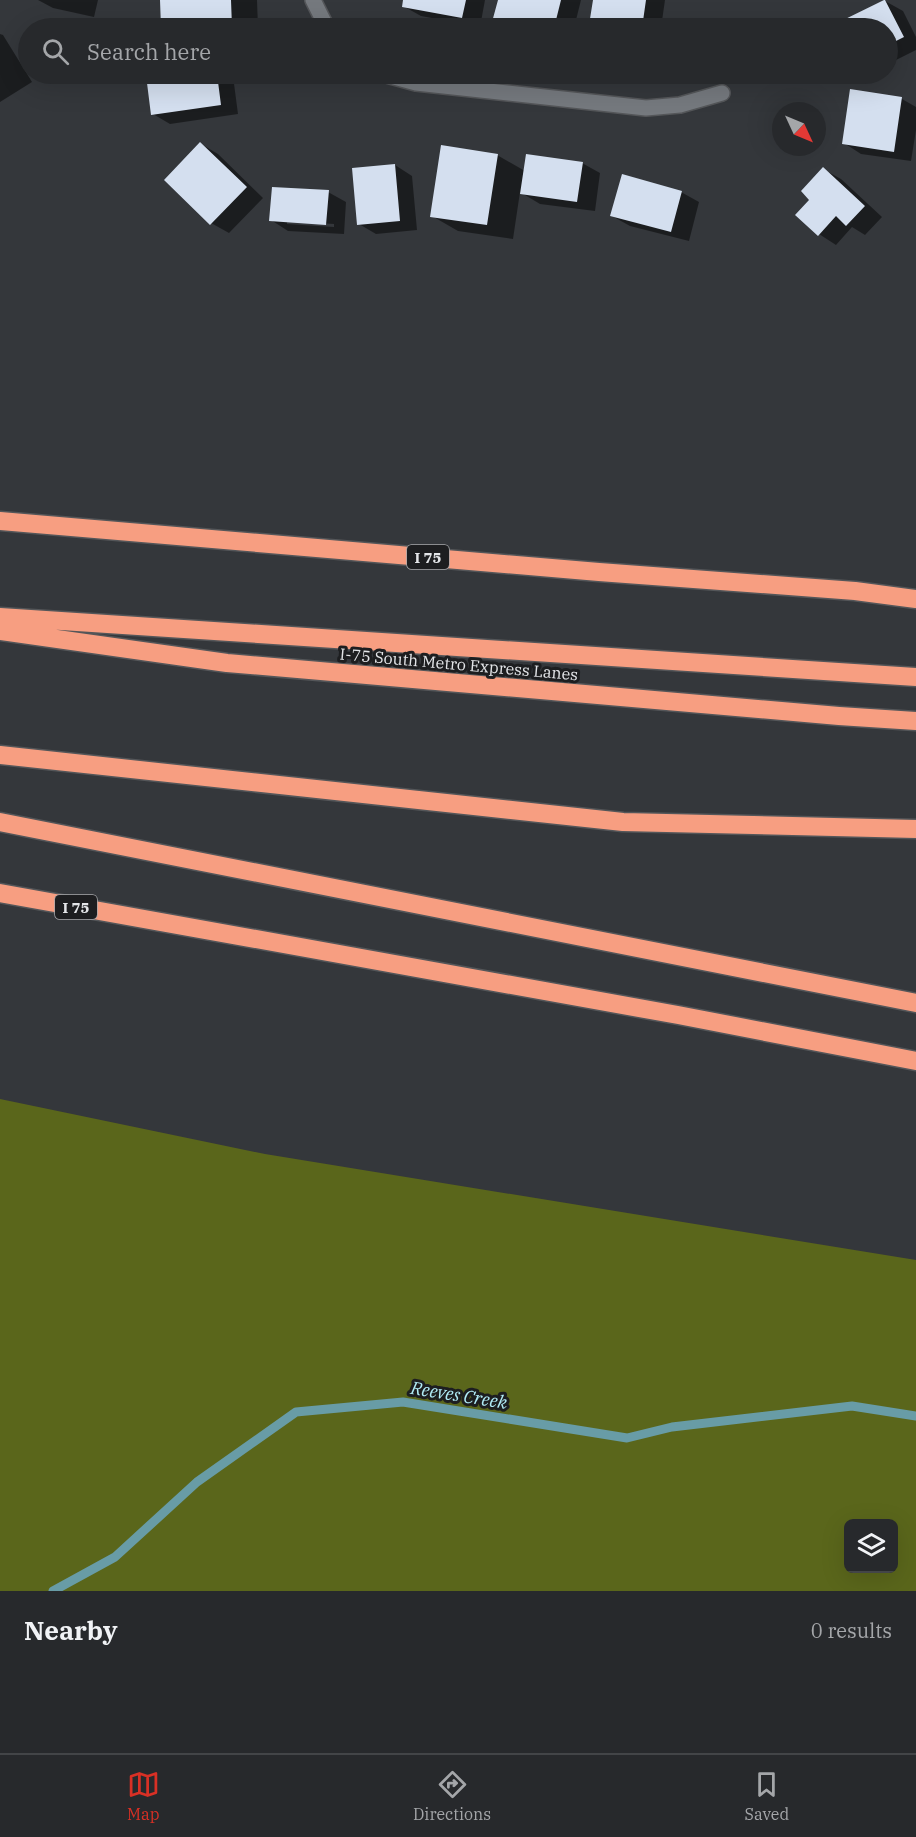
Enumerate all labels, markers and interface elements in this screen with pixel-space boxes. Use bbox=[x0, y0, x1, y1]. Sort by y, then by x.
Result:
search box bbox=[18, 18, 898, 84]
icon: search bbox=[39, 35, 72, 68]
text: Search here bbox=[87, 37, 211, 66]
north arrow bbox=[772, 102, 826, 156]
road number: I 75 bbox=[407, 545, 449, 569]
street label: I-75 South Metro Express Lanes bbox=[339, 644, 579, 684]
road number: I 75 bbox=[55, 895, 97, 919]
water label: Reeves Creek bbox=[408, 1376, 509, 1414]
map controls bbox=[844, 1519, 898, 1573]
button: layers bbox=[844, 1519, 898, 1573]
text: Nearby bbox=[24, 1613, 118, 1647]
text: 0 results bbox=[811, 1617, 892, 1644]
tab: Map bbox=[127, 1768, 160, 1824]
tab: Directions bbox=[413, 1768, 491, 1824]
tab: Saved bbox=[744, 1768, 789, 1824]

